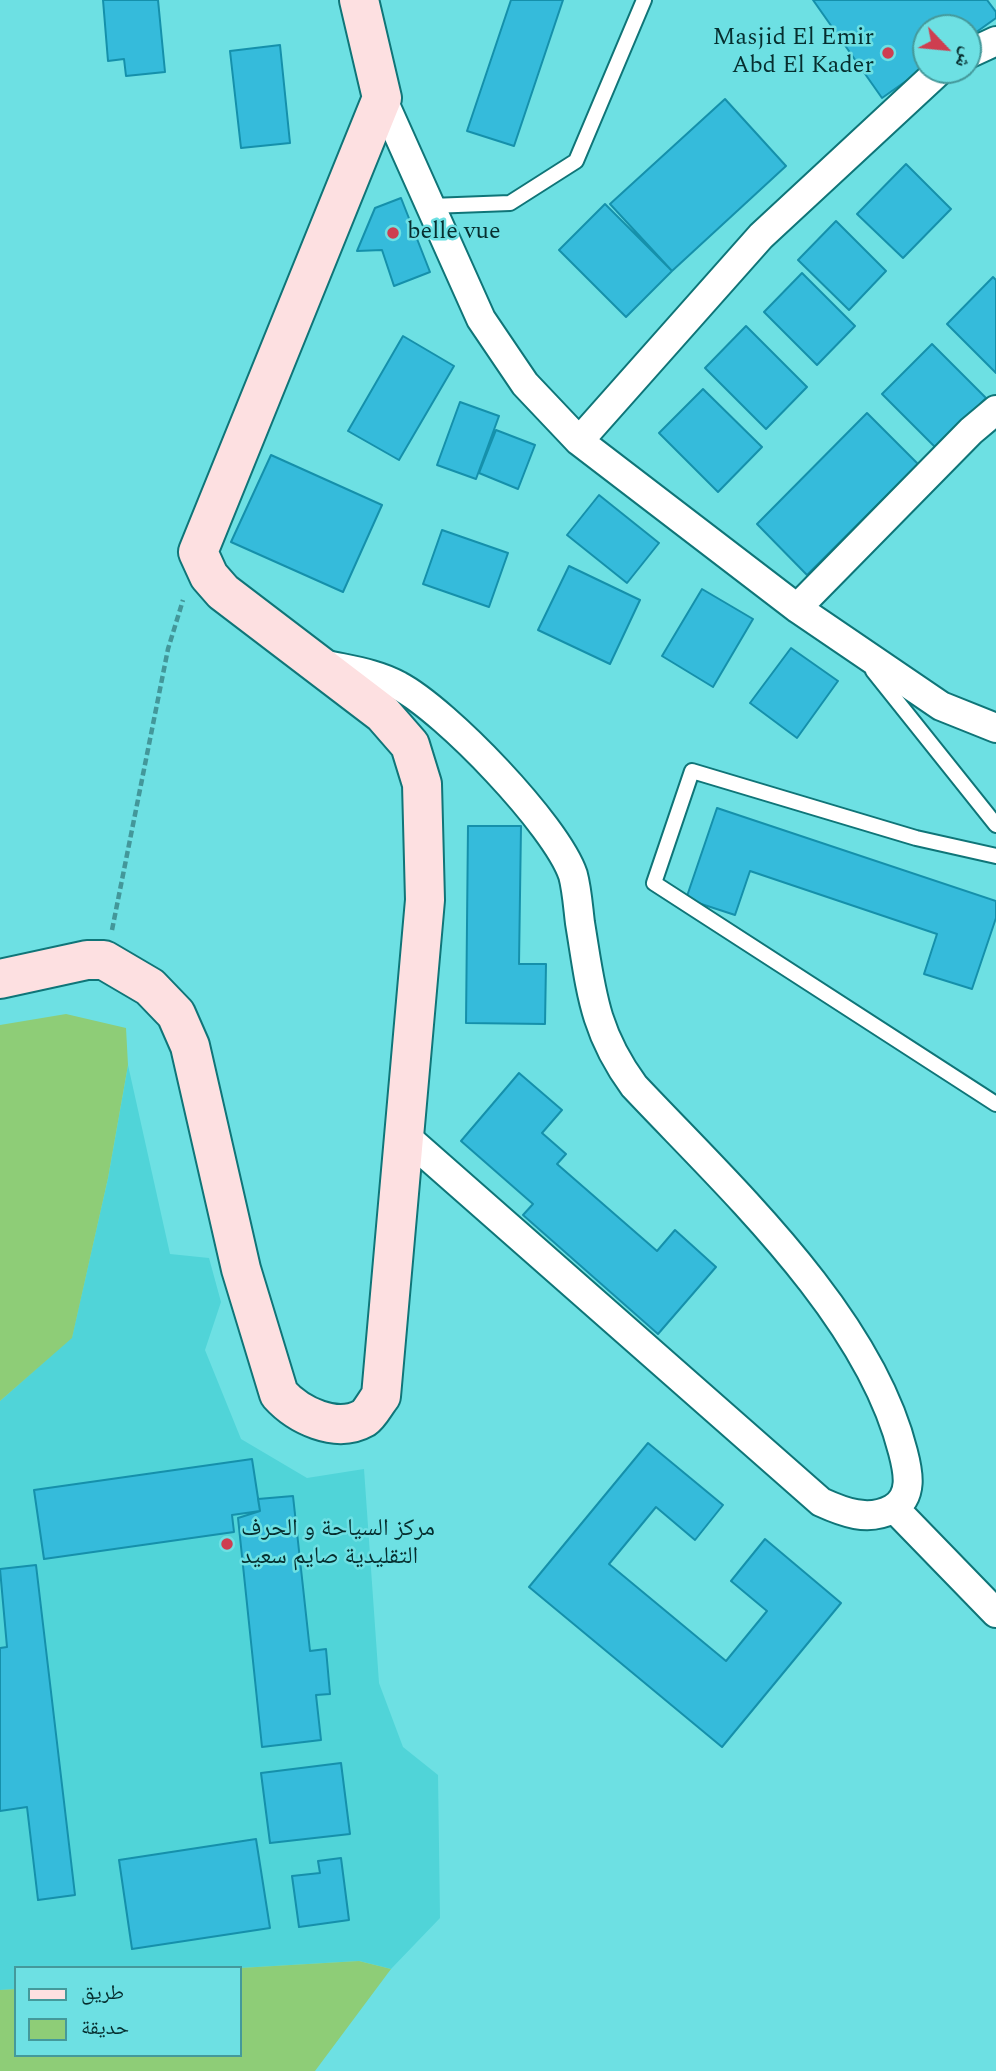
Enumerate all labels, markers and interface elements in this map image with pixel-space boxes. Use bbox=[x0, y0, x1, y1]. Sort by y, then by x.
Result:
north arrow bbox=[912, 14, 982, 84]
place label: Masjid El Emir Abd El Kader bbox=[713, 25, 874, 81]
text: ش bbox=[947, 42, 982, 73]
marker: Masjid El Emir Abd El Kader bbox=[880, 45, 896, 61]
place label: belle vue bbox=[407, 219, 501, 247]
marker: belle vue bbox=[385, 225, 401, 241]
place label: مركز السياحة و الحرف التقليدية صايم سعيد bbox=[241, 1516, 435, 1572]
marker: مركز السياحة و الحرف التقليدية صايم سعيد bbox=[219, 1536, 235, 1552]
legend bbox=[14, 1966, 242, 2057]
text: طريق bbox=[81, 1977, 124, 2009]
text: حديقة bbox=[81, 2012, 129, 2044]

